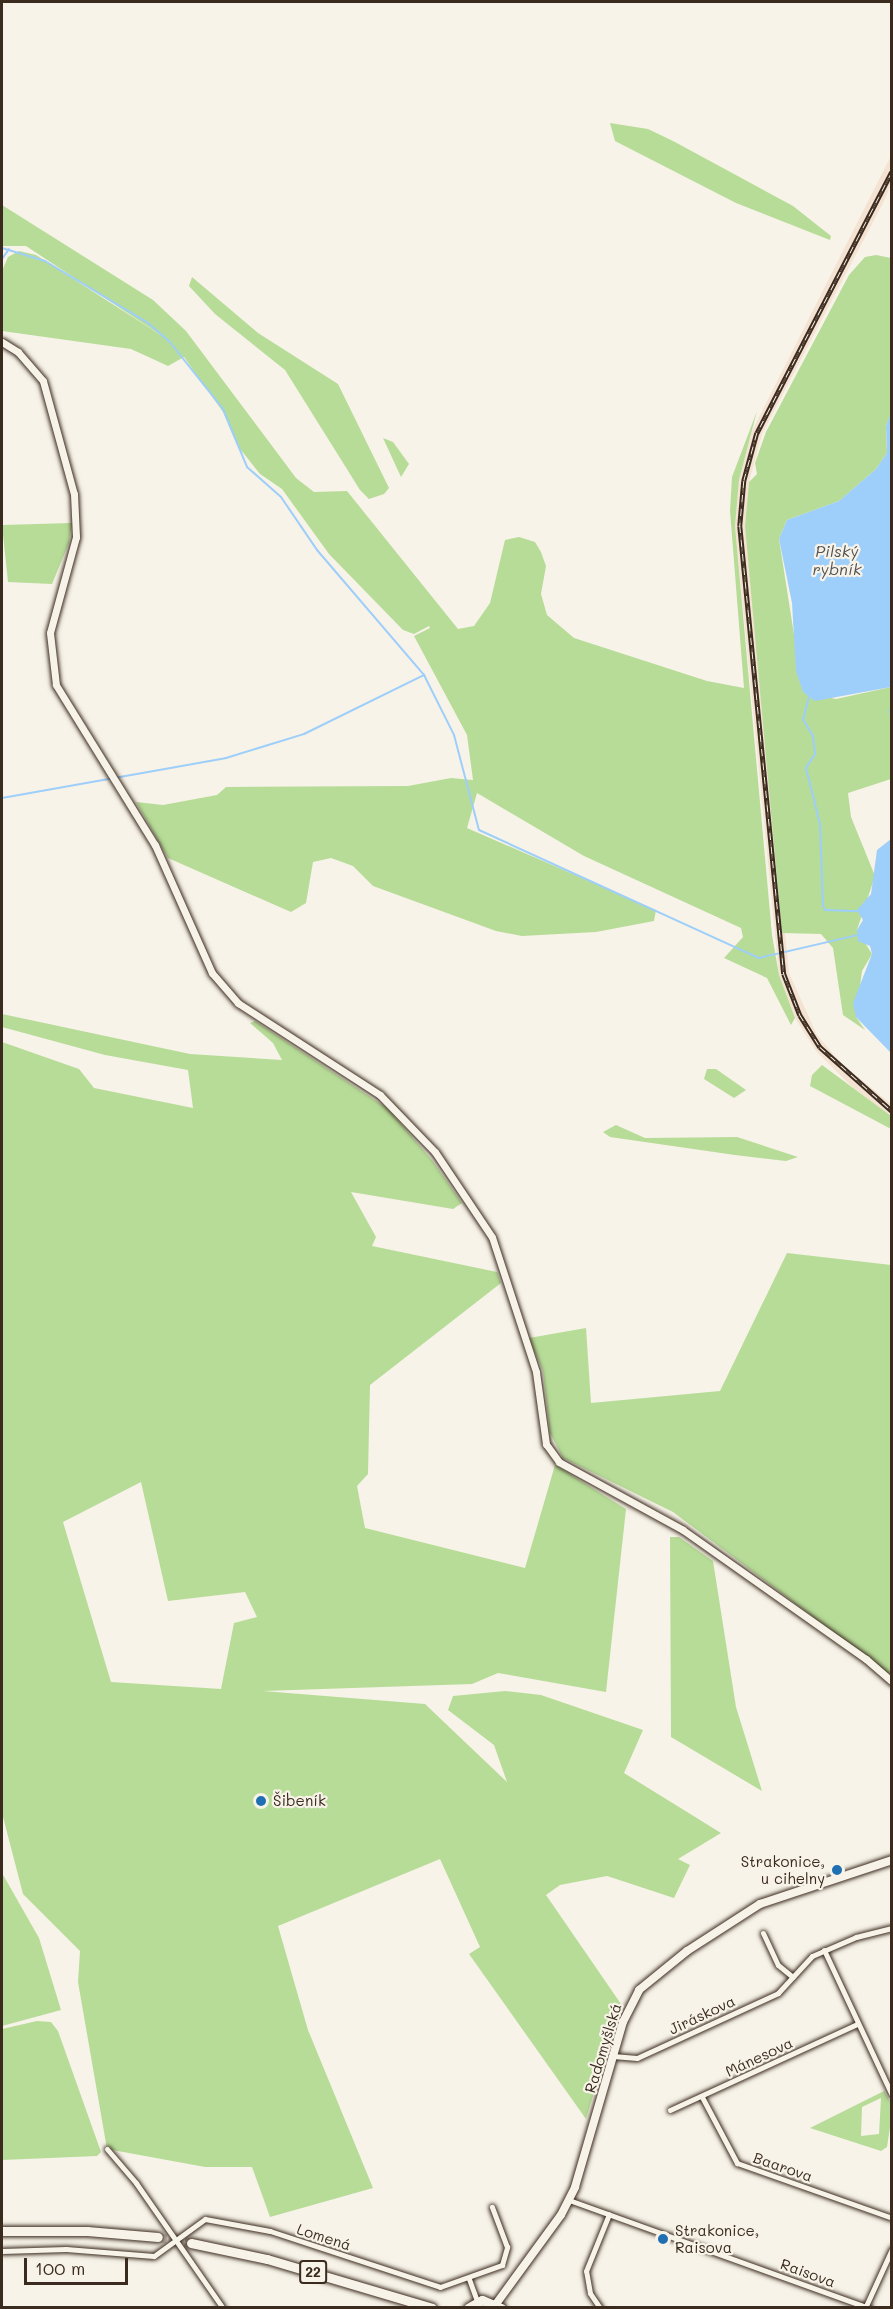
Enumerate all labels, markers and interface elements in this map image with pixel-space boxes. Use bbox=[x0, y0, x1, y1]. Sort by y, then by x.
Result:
water label: Pilský rybník bbox=[813, 541, 861, 579]
place label: Šibeník bbox=[273, 1792, 326, 1810]
marker: Šibeník bbox=[254, 1794, 268, 1808]
place label: Strakonice, u cihelny bbox=[741, 1852, 825, 1887]
marker: Strakonice, u cihelny bbox=[830, 1863, 844, 1877]
street label: Jiráskova bbox=[666, 1992, 738, 2038]
street label: Radomyšlská bbox=[581, 2001, 625, 2095]
street label: Mánesova bbox=[722, 2034, 796, 2080]
street label: Baarova bbox=[751, 2148, 815, 2186]
street label: Lomená bbox=[295, 2220, 353, 2254]
place label: Strakonice, Raisova bbox=[675, 2221, 759, 2256]
marker: Strakonice, Raisova bbox=[656, 2232, 670, 2246]
scale bar bbox=[27, 2246, 130, 2284]
street label: Raisova bbox=[778, 2255, 838, 2291]
text: 100 m bbox=[35, 2256, 85, 2280]
road number: 22 bbox=[298, 2261, 328, 2283]

